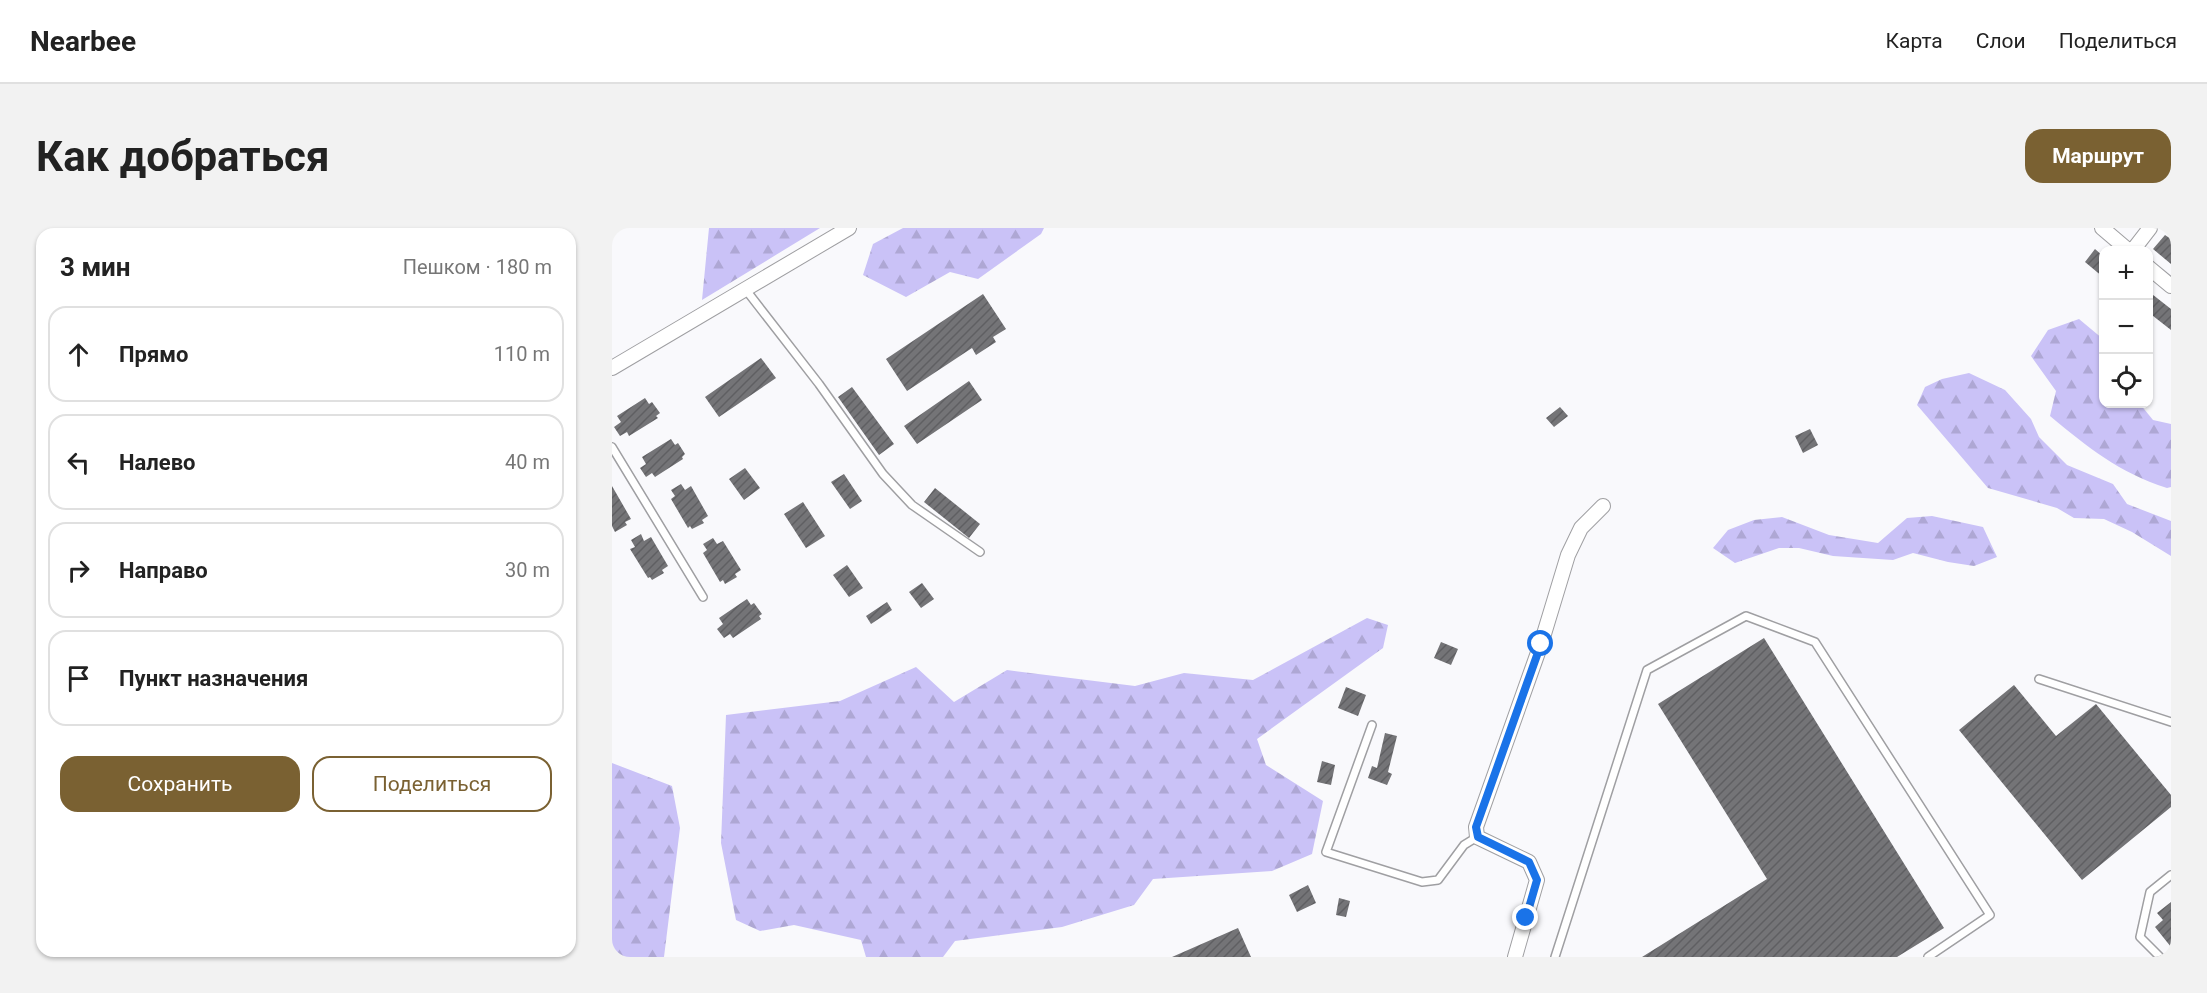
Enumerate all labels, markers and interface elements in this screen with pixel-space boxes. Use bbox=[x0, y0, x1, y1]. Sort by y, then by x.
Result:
text: Nearbee bbox=[30, 25, 136, 58]
text: Карта bbox=[1886, 29, 1943, 53]
text: Слои bbox=[1976, 29, 2026, 53]
text: Поделиться bbox=[2059, 29, 2177, 53]
button: Маршрут bbox=[2025, 129, 2171, 183]
text: Как добраться bbox=[36, 132, 330, 181]
map controls bbox=[2099, 246, 2153, 408]
button: + bbox=[2099, 246, 2153, 300]
text: 3 мин bbox=[60, 252, 131, 282]
text: Пешком · 180 m bbox=[403, 255, 552, 279]
button: − bbox=[2099, 300, 2153, 354]
icon: ahead bbox=[62, 338, 95, 371]
text: Прямо bbox=[119, 342, 188, 367]
text: 110 m bbox=[494, 342, 550, 366]
button: locate bbox=[2099, 354, 2153, 408]
icon: left bbox=[62, 446, 95, 479]
text: Налево bbox=[119, 450, 196, 475]
text: 40 m bbox=[505, 450, 550, 474]
icon: right bbox=[62, 554, 95, 587]
text: Направо bbox=[119, 558, 208, 583]
text: 30 m bbox=[505, 558, 550, 582]
route start bbox=[1527, 630, 1553, 656]
icon: arrive bbox=[62, 662, 95, 695]
text: Пункт назначения bbox=[119, 666, 308, 691]
button: Сохранить bbox=[60, 756, 300, 812]
button: Поделиться bbox=[312, 756, 552, 812]
route end bbox=[1512, 904, 1538, 930]

